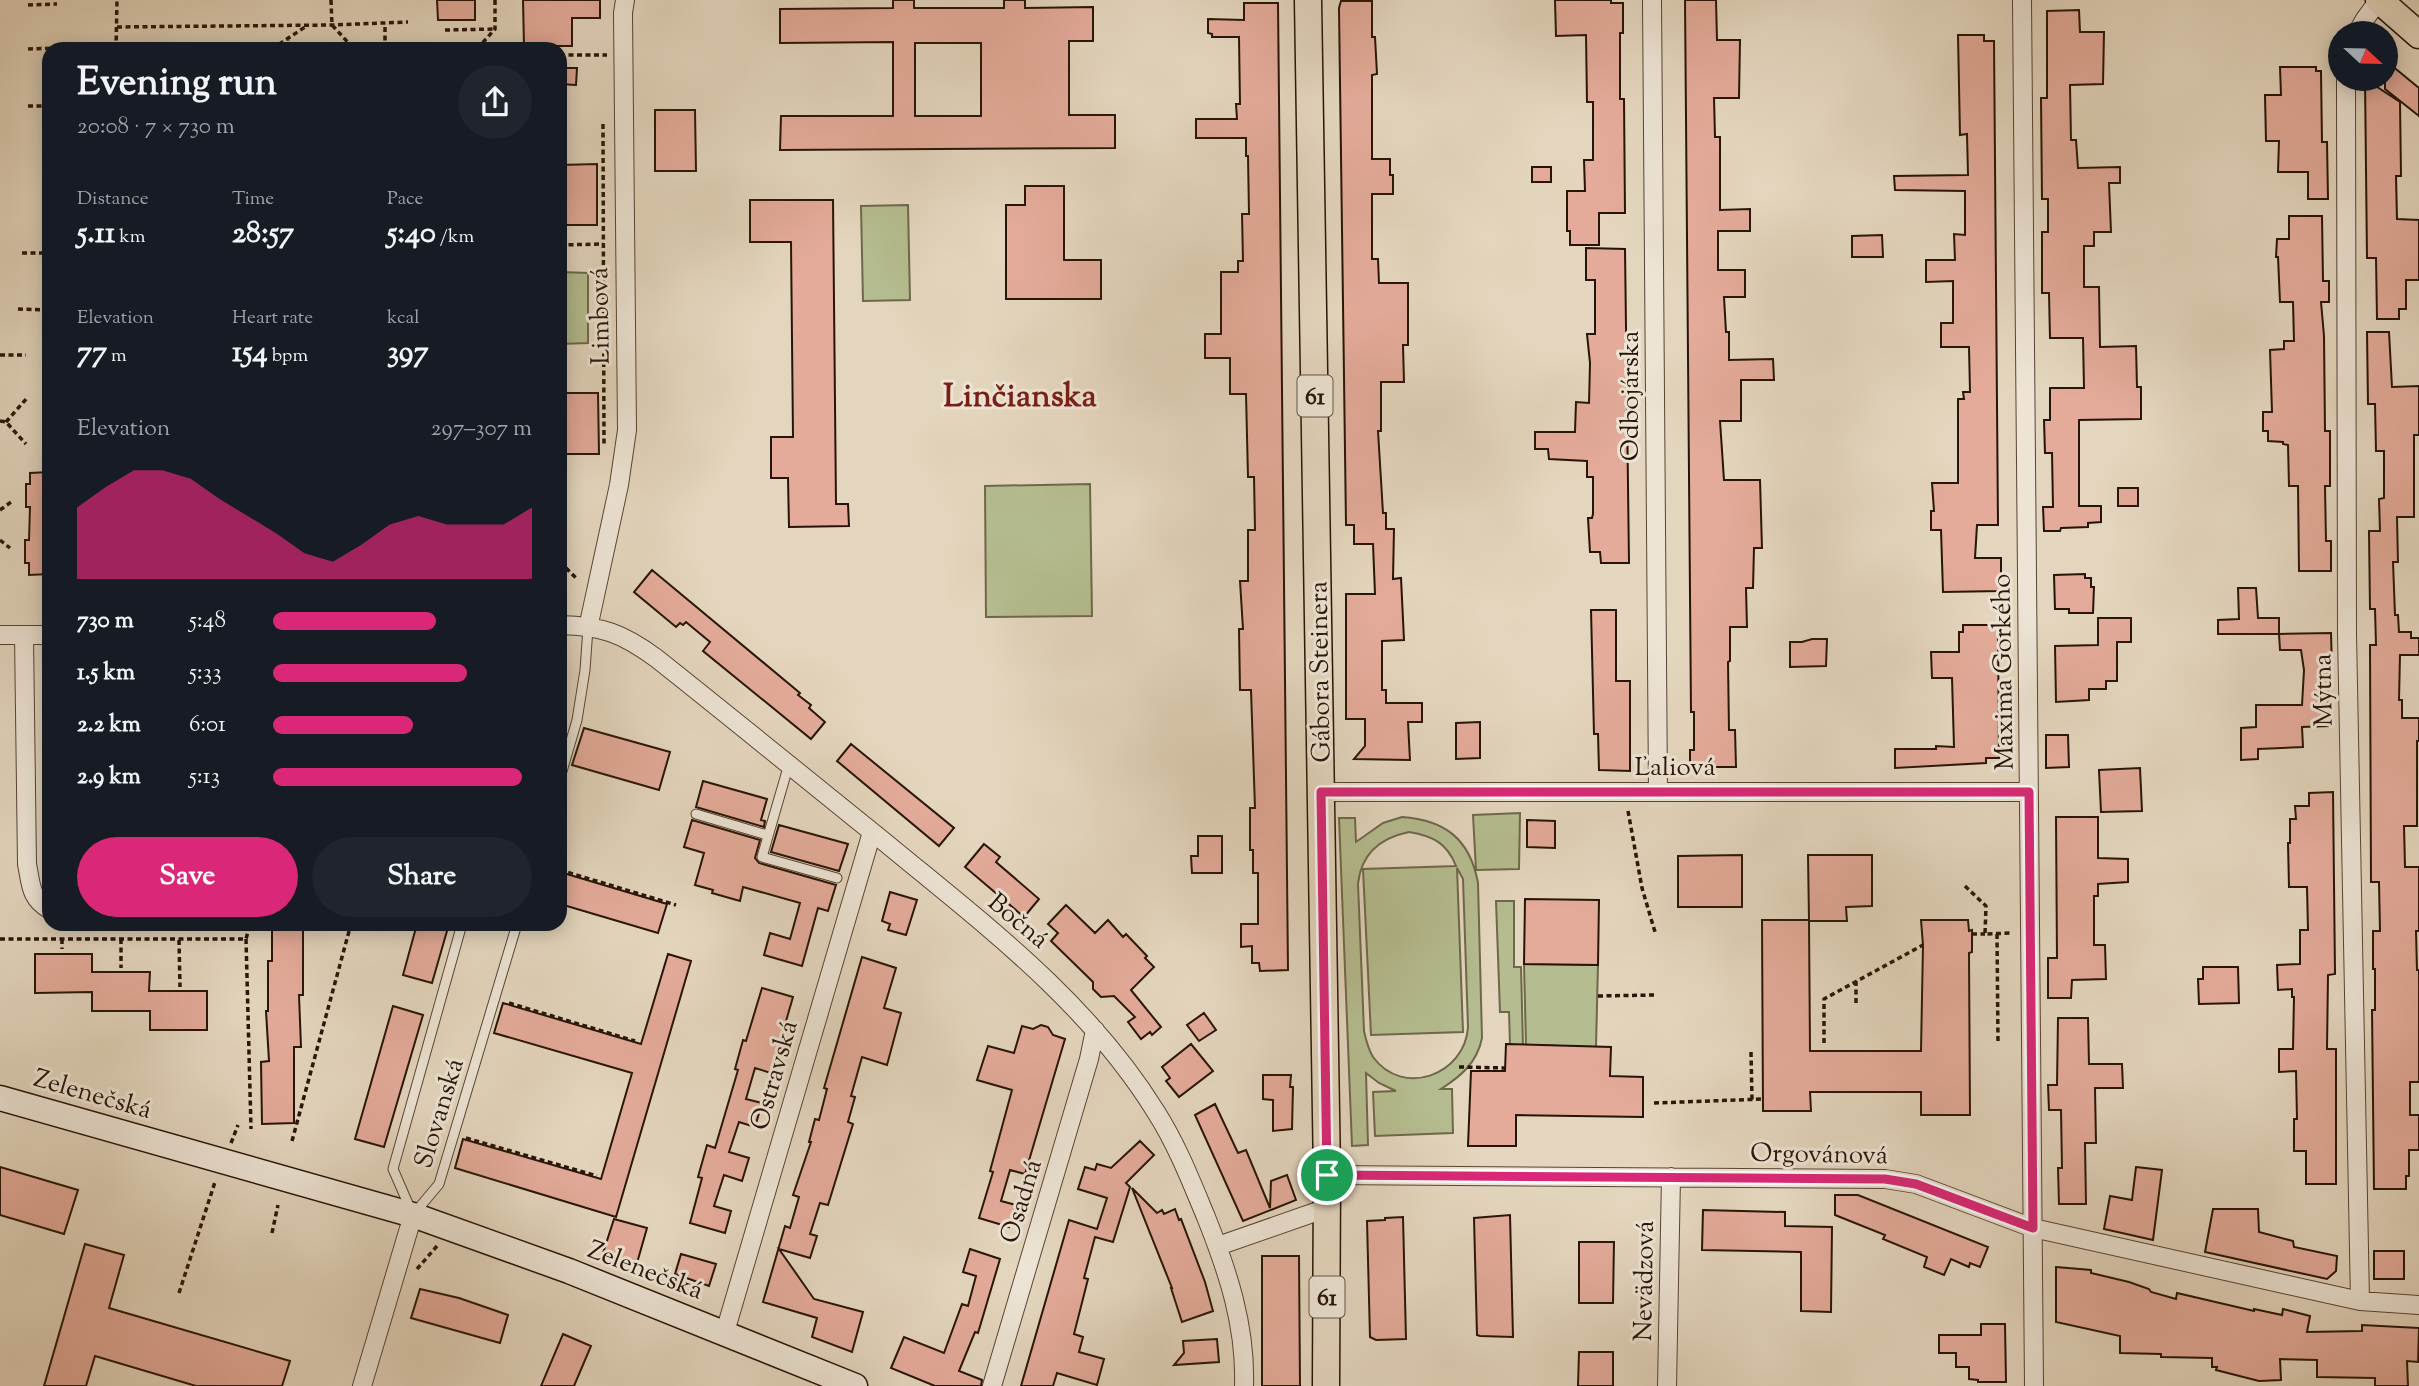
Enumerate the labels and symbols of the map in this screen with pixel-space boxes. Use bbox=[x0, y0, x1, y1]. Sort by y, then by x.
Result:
north arrow bbox=[2328, 21, 2398, 91]
street label: Limbová bbox=[582, 267, 621, 365]
street label: Odbojárska bbox=[1613, 331, 1650, 461]
district label: Linčianska bbox=[943, 374, 1098, 422]
road number: 61 bbox=[1298, 376, 1332, 416]
street label: Maxima Gorkého bbox=[1984, 573, 2025, 771]
street label: Gábora Steinera bbox=[1301, 581, 1342, 763]
street label: Mýtna bbox=[2305, 653, 2344, 727]
street label: Ľaliová bbox=[1634, 750, 1716, 787]
street label: Bočná bbox=[979, 885, 1056, 958]
street label: Ostravská bbox=[742, 1016, 809, 1135]
street label: Slovanská bbox=[406, 1054, 475, 1173]
street label: Zelenečská bbox=[29, 1061, 156, 1130]
street label: Orgovánová bbox=[1750, 1136, 1888, 1175]
pin bbox=[1297, 1145, 1357, 1205]
street label: Osadná bbox=[992, 1155, 1053, 1248]
street label: Nevädzová bbox=[1626, 1220, 1665, 1342]
street label: Zelenečská bbox=[582, 1232, 708, 1310]
road number: 61 bbox=[1310, 1276, 1344, 1317]

